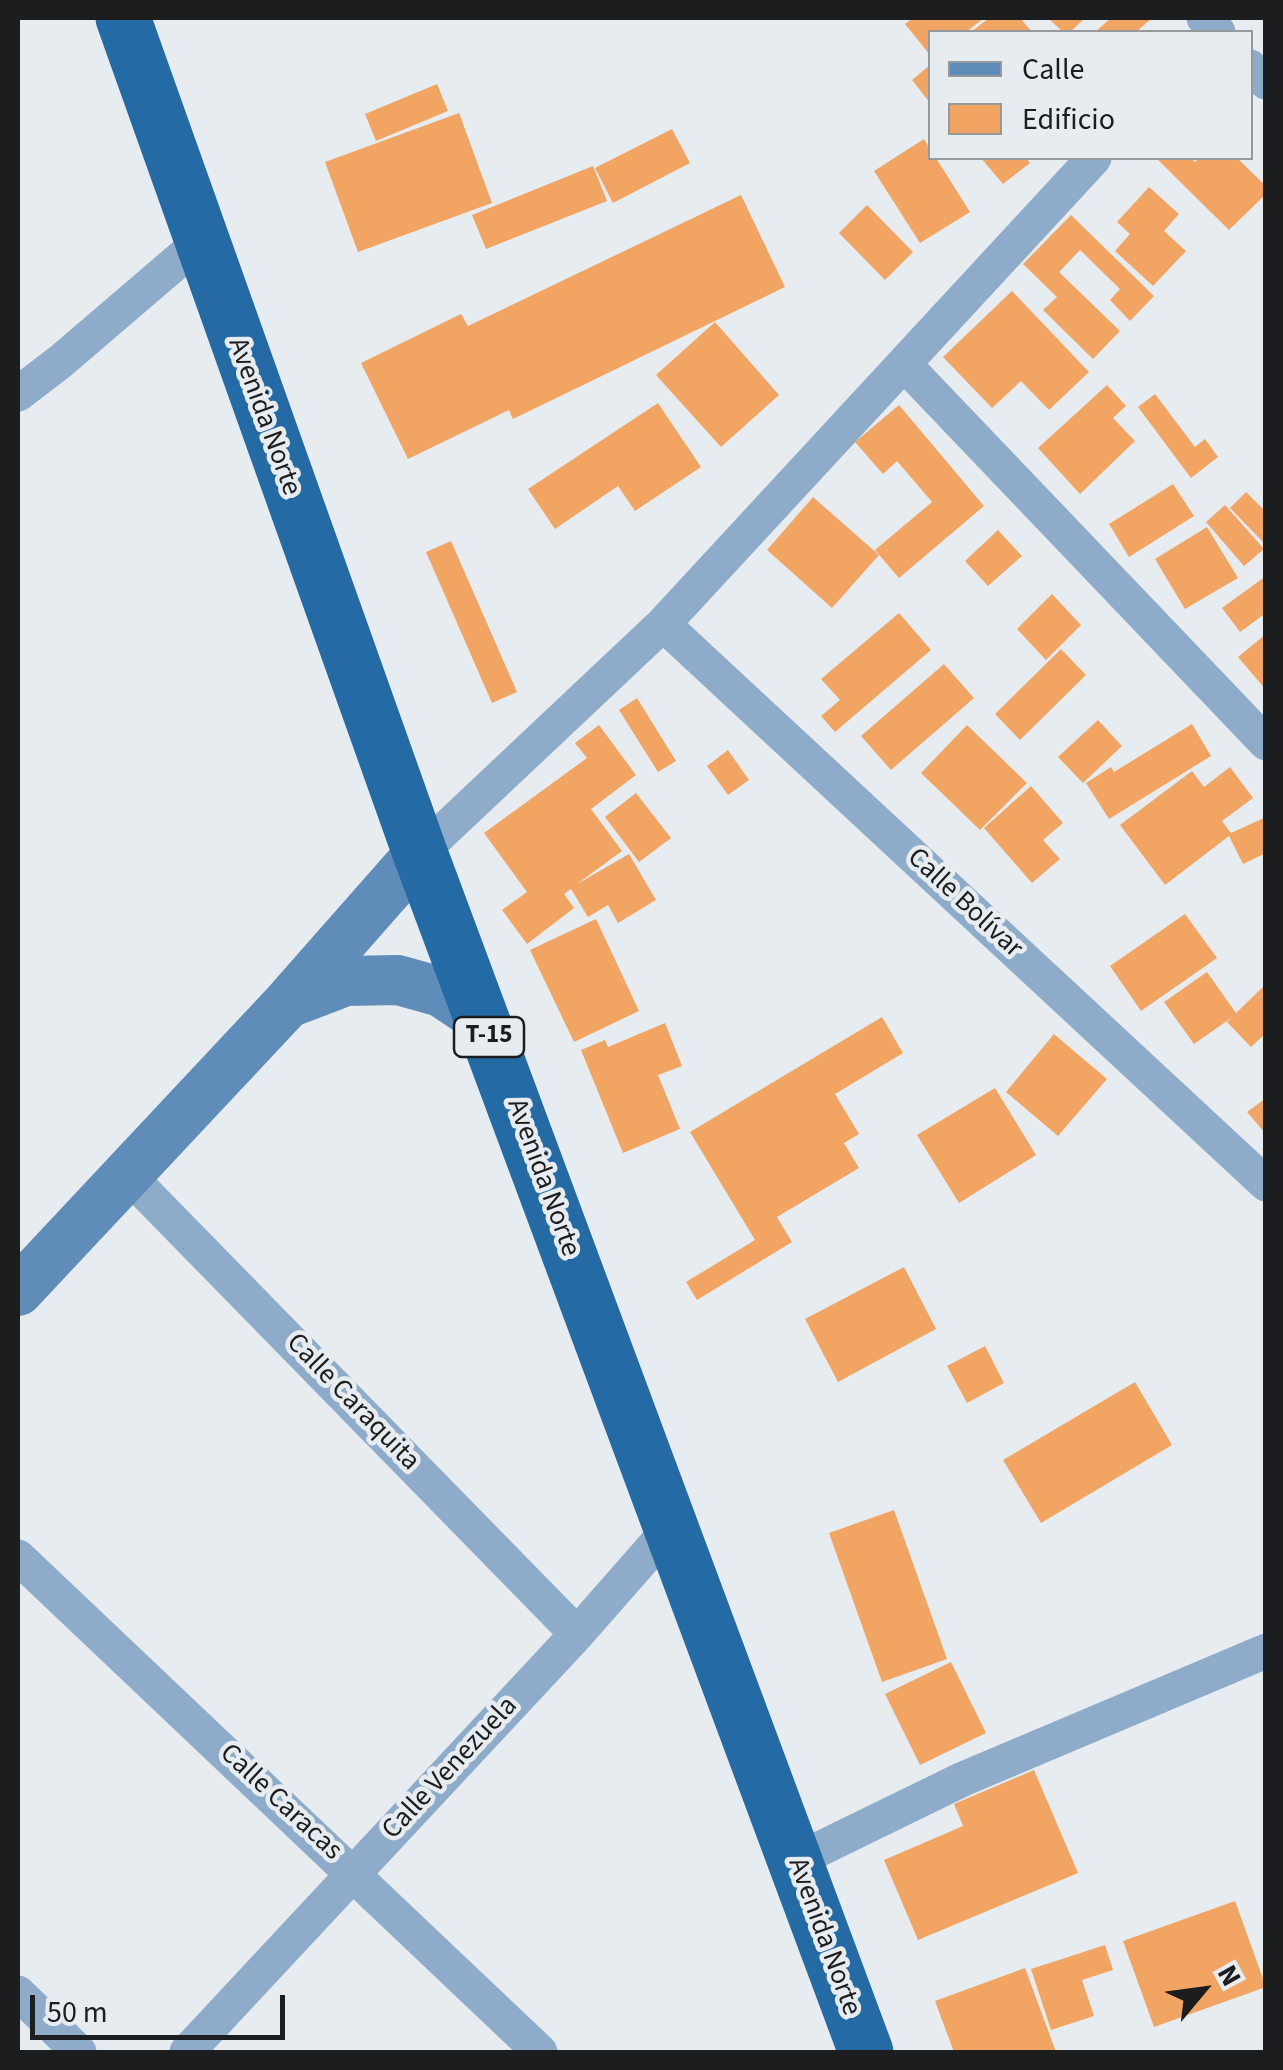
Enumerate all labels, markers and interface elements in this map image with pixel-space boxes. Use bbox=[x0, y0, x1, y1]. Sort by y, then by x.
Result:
legend bbox=[928, 30, 1253, 160]
text: Calle bbox=[1022, 48, 1084, 91]
text: Edificio bbox=[1022, 98, 1115, 141]
street label: Avenida Norte bbox=[219, 334, 307, 500]
street label: Calle Bolívar bbox=[899, 842, 1029, 966]
road number: T-15 bbox=[454, 1017, 524, 1057]
street label: Avenida Norte bbox=[498, 1095, 586, 1261]
street label: Calle Caraquita bbox=[278, 1327, 426, 1479]
street label: Calle Venezuela bbox=[376, 1691, 526, 1847]
street label: Calle Caracas bbox=[212, 1738, 348, 1868]
street label: Avenida Norte bbox=[779, 1854, 867, 2020]
north arrow bbox=[1153, 1940, 1253, 2040]
text: N bbox=[1207, 1958, 1251, 1993]
scale bar bbox=[35, 1975, 290, 2037]
text: 50 m bbox=[47, 1991, 108, 2034]

